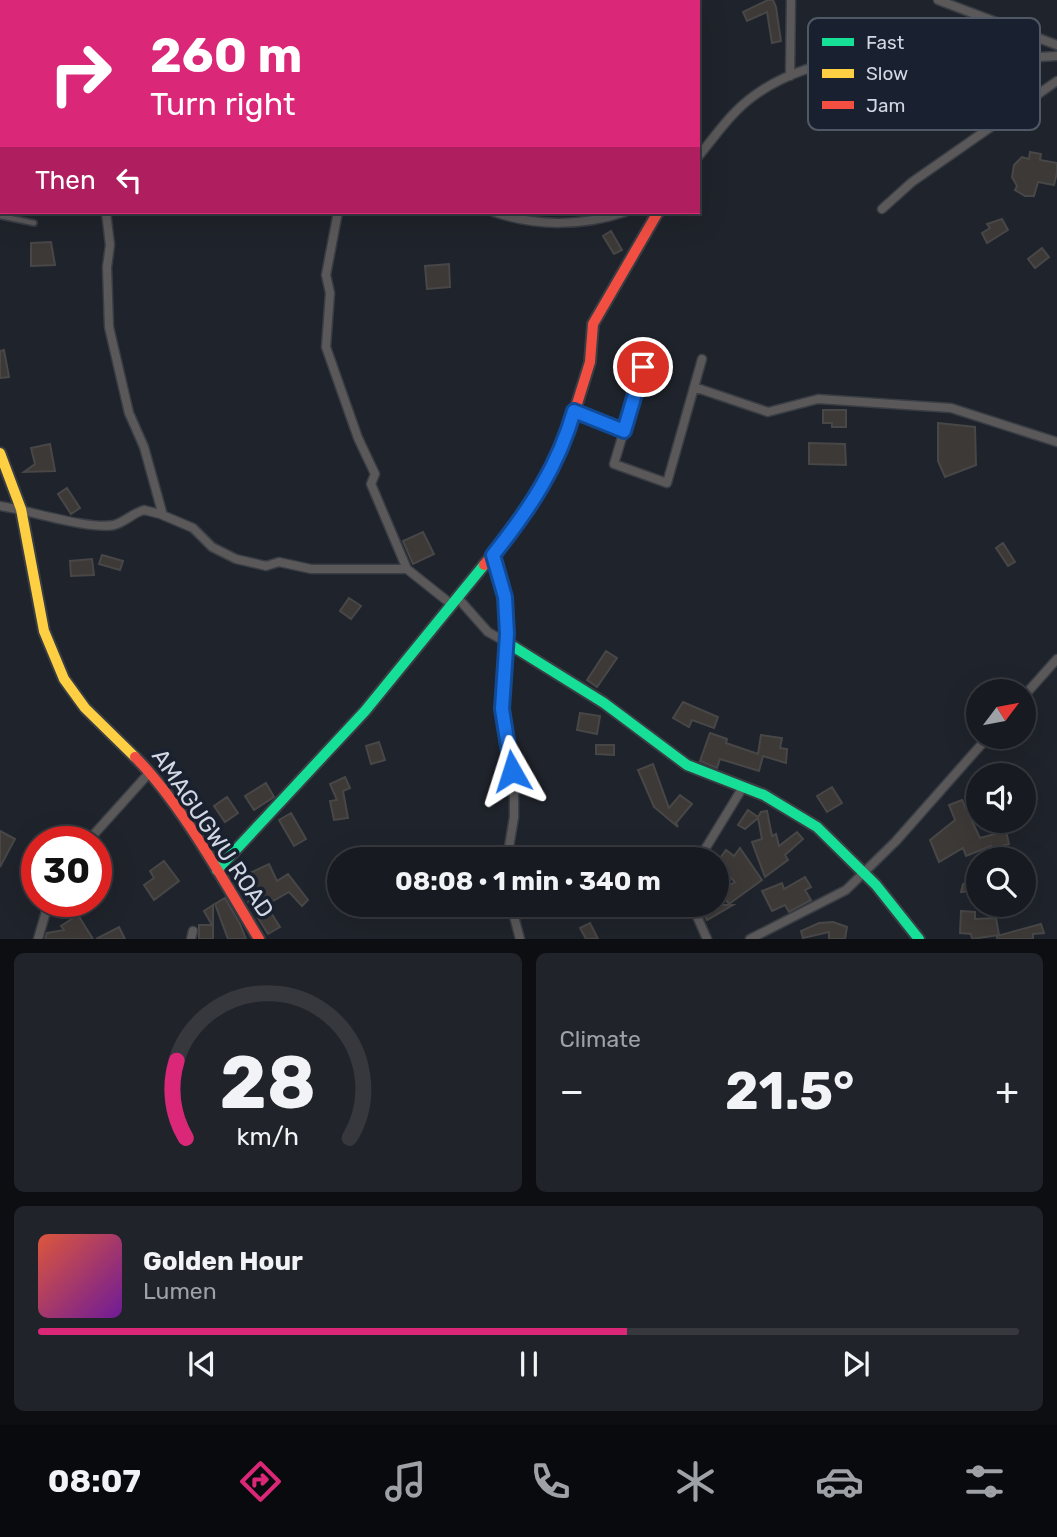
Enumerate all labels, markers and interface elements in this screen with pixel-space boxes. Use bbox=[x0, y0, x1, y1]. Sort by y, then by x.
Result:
legend bbox=[808, 18, 1040, 130]
text: 260 m bbox=[150, 26, 302, 84]
icon: right bbox=[35, 28, 126, 119]
text: Fast bbox=[866, 31, 905, 54]
text: Slow bbox=[866, 62, 908, 85]
text: Turn right bbox=[150, 85, 295, 123]
text: Jam bbox=[866, 94, 905, 117]
icon: left bbox=[110, 161, 148, 199]
text: Then bbox=[35, 165, 96, 196]
pin bbox=[613, 337, 673, 397]
icon: arrive bbox=[624, 348, 662, 386]
north arrow bbox=[966, 679, 1036, 749]
map controls bbox=[966, 679, 1036, 917]
position arrow bbox=[475, 734, 549, 808]
street label: AMAGUGWU ROAD bbox=[146, 743, 280, 923]
button: sound bbox=[966, 763, 1036, 833]
speed limit sign: 30 bbox=[21, 826, 112, 917]
button: search bbox=[966, 847, 1036, 917]
text: 08:08 · 1 min · 340 m bbox=[395, 866, 661, 897]
text: Climate bbox=[560, 1025, 641, 1053]
text: 28 bbox=[219, 1041, 316, 1127]
text: 21.5° bbox=[725, 1060, 854, 1122]
text: − bbox=[560, 1068, 584, 1114]
text: + bbox=[995, 1068, 1019, 1114]
text: km/h bbox=[237, 1122, 299, 1151]
text: Golden Hour bbox=[143, 1246, 303, 1277]
text: Lumen bbox=[143, 1277, 217, 1305]
icon: previous bbox=[183, 1345, 221, 1383]
icon: pause bbox=[510, 1345, 548, 1383]
icon: next bbox=[837, 1345, 875, 1383]
icon: directions bbox=[236, 1457, 285, 1506]
icon: music bbox=[381, 1457, 430, 1506]
icon: phone bbox=[526, 1457, 575, 1506]
icon: climate bbox=[671, 1457, 720, 1506]
icon: car bbox=[815, 1457, 864, 1506]
icon: filters bbox=[960, 1457, 1009, 1506]
text: 08:07 bbox=[48, 1462, 141, 1500]

